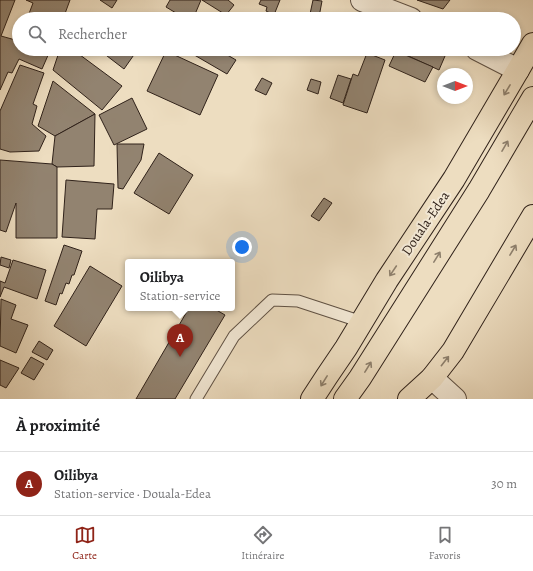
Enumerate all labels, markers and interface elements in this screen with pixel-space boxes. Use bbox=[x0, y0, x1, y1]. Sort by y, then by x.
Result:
search box bbox=[12, 12, 521, 56]
icon: search bbox=[26, 23, 48, 45]
text: Rechercher bbox=[58, 24, 127, 44]
north arrow bbox=[437, 68, 473, 104]
one-way arrow bbox=[502, 84, 510, 96]
one-way arrow bbox=[501, 140, 509, 152]
street label: Douala-Edea bbox=[397, 187, 454, 259]
your location bbox=[232, 237, 252, 257]
one-way arrow bbox=[509, 245, 517, 256]
one-way arrow bbox=[433, 252, 441, 263]
popup bbox=[125, 259, 235, 311]
one-way arrow bbox=[389, 265, 397, 276]
text: Oilibya bbox=[140, 267, 184, 287]
text: Station-service bbox=[140, 287, 220, 304]
pin: A bbox=[167, 324, 193, 357]
one-way arrow bbox=[441, 356, 450, 367]
one-way arrow bbox=[364, 361, 372, 373]
one-way arrow bbox=[319, 375, 327, 387]
text: À proximité bbox=[16, 414, 100, 437]
text: Oilibya bbox=[54, 465, 98, 485]
text: A bbox=[25, 475, 33, 492]
text: 30 m bbox=[491, 475, 517, 492]
text: Station-service · Douala-Edea bbox=[54, 485, 211, 502]
tab: Carte bbox=[72, 524, 97, 563]
tab: Itinéraire bbox=[241, 524, 284, 563]
tab: Favoris bbox=[429, 524, 461, 563]

